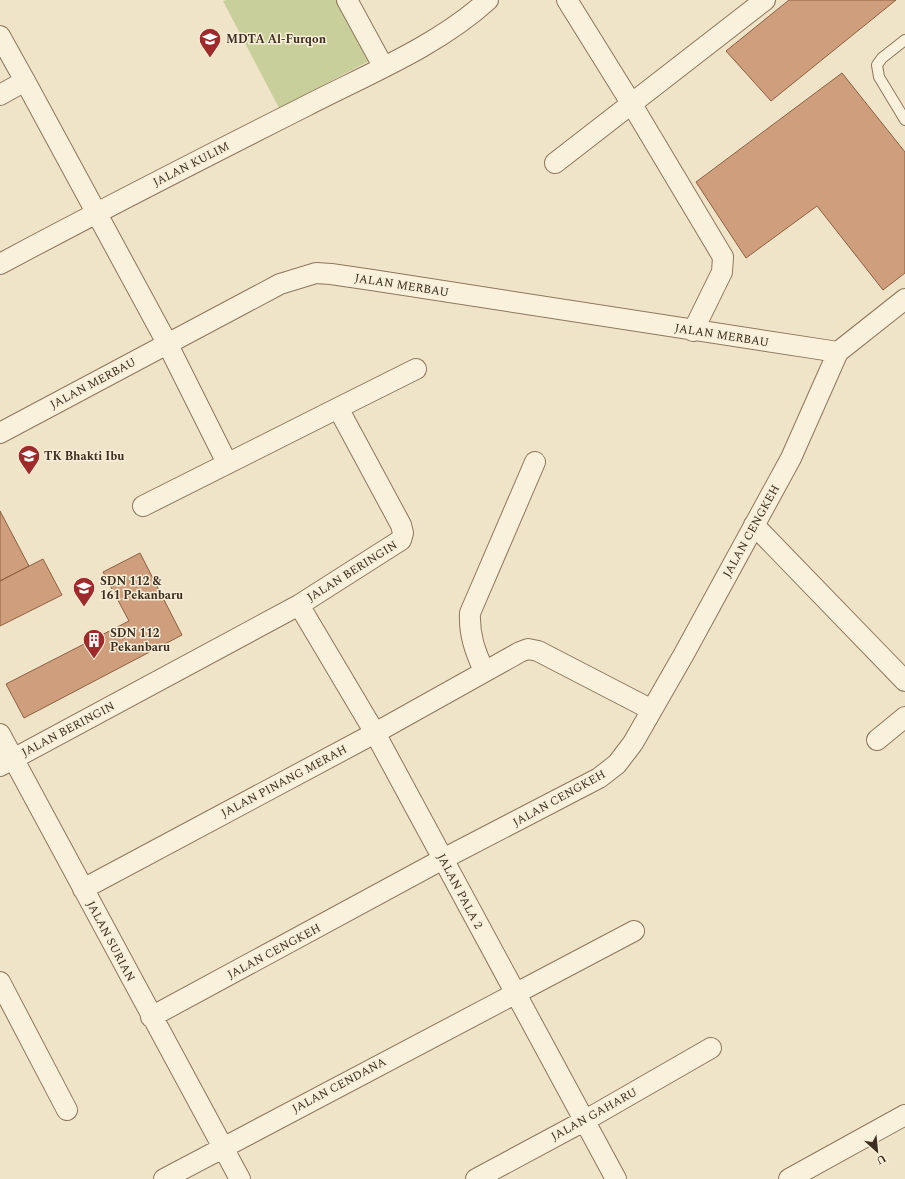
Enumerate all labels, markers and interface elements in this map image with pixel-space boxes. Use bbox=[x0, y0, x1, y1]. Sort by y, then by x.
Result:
school or university icon: MDTA Al-Furqon bbox=[197, 26, 223, 59]
place label: MDTA Al-Furqon bbox=[226, 30, 327, 49]
street label: JALAN KULIM bbox=[150, 137, 233, 192]
street label: JALAN MERBAU bbox=[353, 269, 450, 302]
street label: JALAN MERBAU bbox=[673, 319, 770, 352]
street label: JALAN MERBAU bbox=[47, 353, 140, 414]
school or university icon: TK Bhakti Ibu bbox=[16, 443, 42, 476]
place label: TK Bhakti Ibu bbox=[44, 447, 124, 466]
street label: JALAN CENGKEH bbox=[718, 481, 785, 581]
street label: JALAN BERINGIN bbox=[303, 536, 401, 607]
place label: SDN 112 & 161 Pekanbaru bbox=[100, 572, 183, 605]
school or university icon: SDN 112 & 161 Pekanbaru bbox=[71, 575, 97, 608]
place label: SDN 112 Pekanbaru bbox=[110, 624, 170, 657]
building icon: SDN 112 Pekanbaru bbox=[81, 627, 107, 660]
street label: JALAN BERINGIN bbox=[18, 697, 118, 762]
street label: JALAN PINANG MERAH bbox=[218, 740, 351, 823]
street label: JALAN CENGKEH bbox=[509, 765, 609, 832]
street label: JALAN PALA 2 bbox=[432, 850, 487, 932]
street label: JALAN SURIAN bbox=[81, 897, 140, 985]
street label: JALAN CENGKEH bbox=[224, 919, 324, 984]
street label: JALAN CENDANA bbox=[289, 1053, 390, 1118]
street label: JALAN GAHARU bbox=[548, 1083, 641, 1146]
north arrow bbox=[857, 1131, 897, 1171]
text: U bbox=[873, 1150, 889, 1169]

